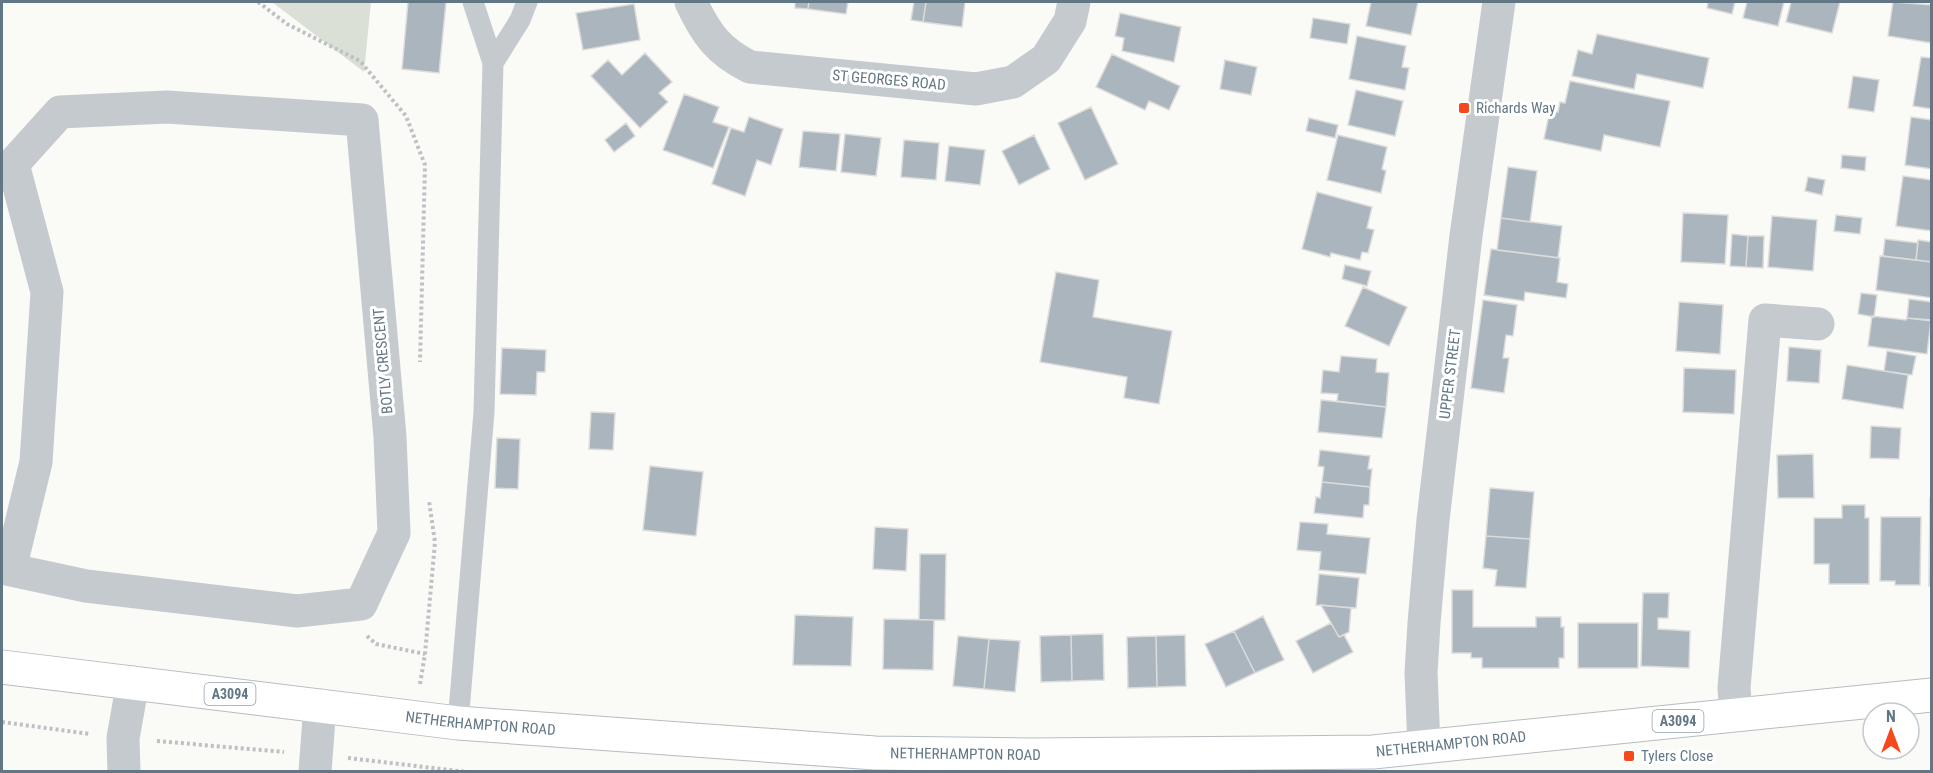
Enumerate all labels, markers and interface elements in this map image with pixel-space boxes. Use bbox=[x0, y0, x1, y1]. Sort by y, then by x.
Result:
street label: ST GEORGES ROAD bbox=[832, 66, 946, 94]
place label: Richards Way bbox=[1476, 99, 1555, 117]
marker: Richards Way bbox=[1457, 101, 1471, 115]
street label: BOTLY CRESCENT bbox=[369, 307, 397, 415]
street label: UPPER STREET bbox=[1436, 328, 1464, 420]
road number: A3094 bbox=[204, 683, 256, 705]
north arrow bbox=[1861, 701, 1921, 761]
text: N bbox=[1886, 707, 1896, 726]
street label: NETHERHAMPTON ROAD bbox=[405, 708, 556, 739]
road number: A3094 bbox=[1652, 710, 1704, 732]
street label: NETHERHAMPTON ROAD bbox=[1375, 727, 1527, 761]
street label: NETHERHAMPTON ROAD bbox=[890, 744, 1041, 764]
place label: Tylers Close bbox=[1641, 747, 1713, 765]
marker: Tylers Close bbox=[1622, 749, 1636, 763]

